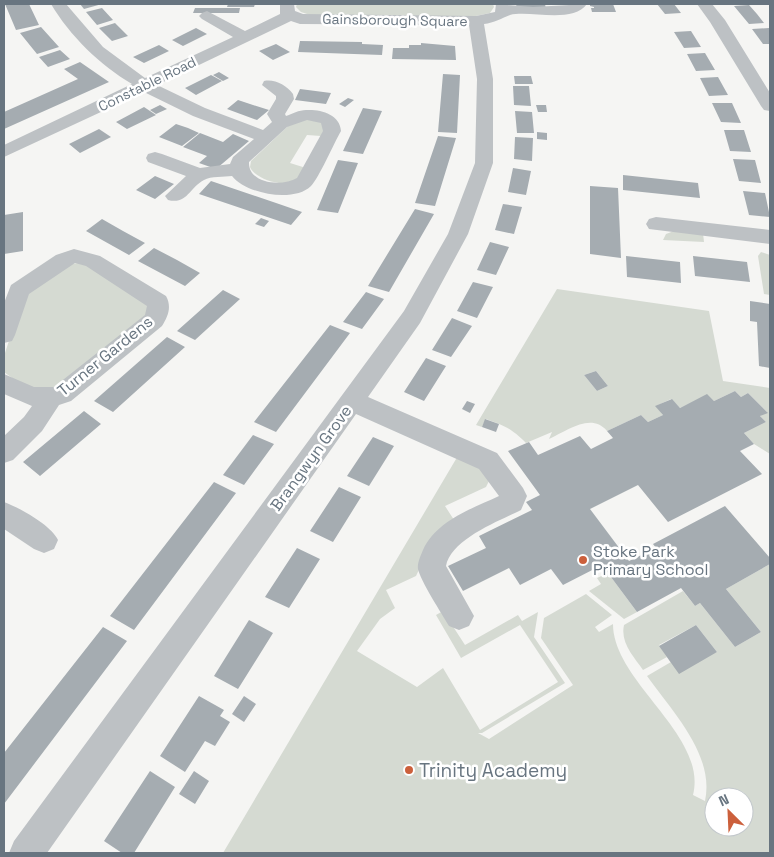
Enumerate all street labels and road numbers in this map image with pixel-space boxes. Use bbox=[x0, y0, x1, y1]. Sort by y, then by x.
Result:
street label: Gainsborough Square bbox=[322, 10, 468, 30]
street label: Constable Road bbox=[95, 53, 199, 115]
street label: Turner Gardens bbox=[53, 311, 157, 401]
street label: Brangwyn Grove bbox=[266, 401, 356, 515]

